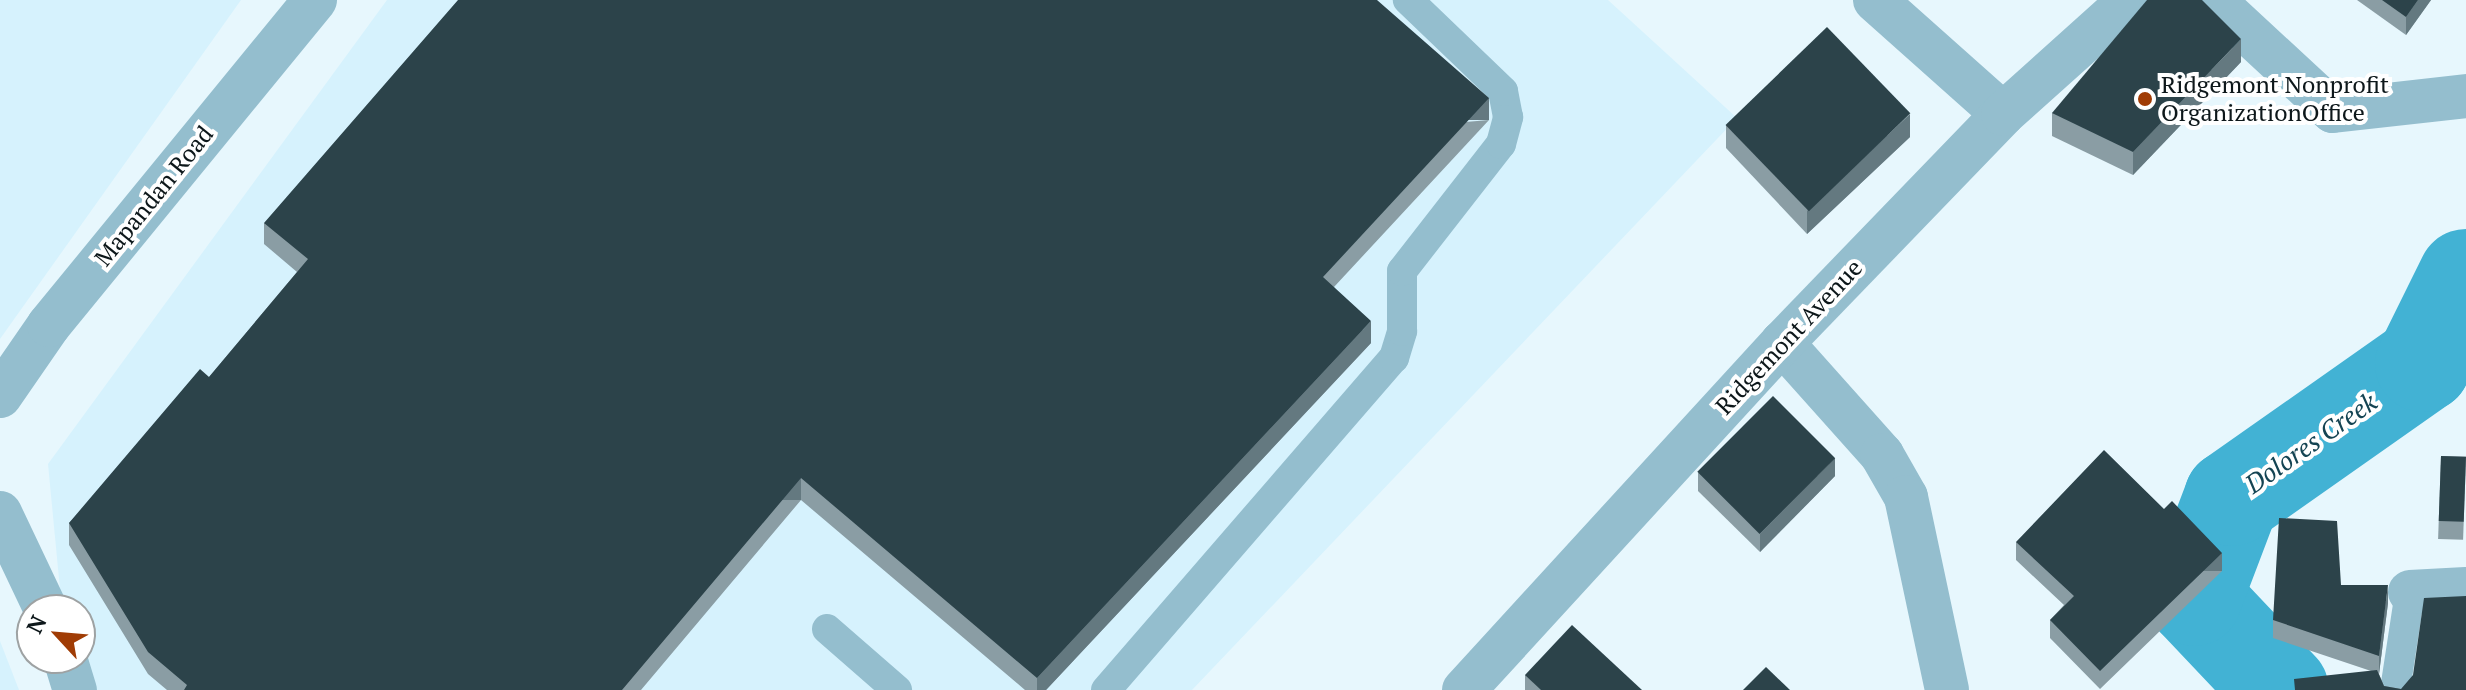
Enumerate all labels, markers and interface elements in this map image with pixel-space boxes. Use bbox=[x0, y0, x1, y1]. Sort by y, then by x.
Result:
place label: Ridgemont Nonprofit OrganizationOffice bbox=[2161, 71, 2389, 127]
marker: Ridgemont Nonprofit OrganizationOffice bbox=[2136, 90, 2154, 108]
street label: Mapandan Road bbox=[89, 120, 219, 272]
street label: Ridgemont Avenue bbox=[1710, 253, 1868, 421]
water label: Dolores Creek bbox=[2239, 386, 2383, 500]
north arrow bbox=[16, 594, 96, 674]
text: N bbox=[19, 610, 52, 638]

